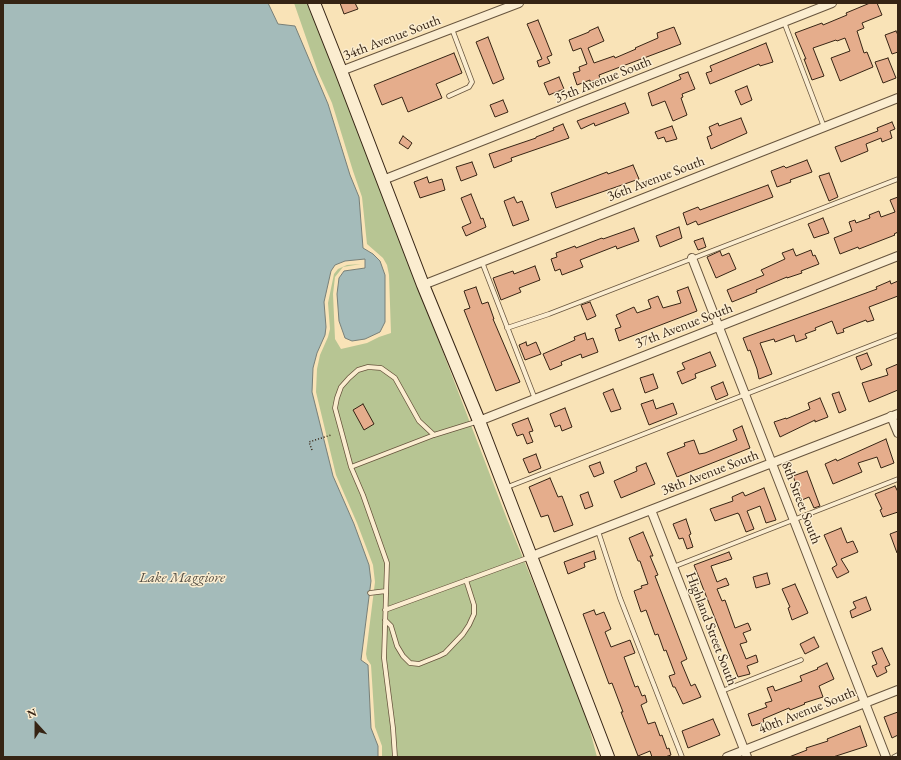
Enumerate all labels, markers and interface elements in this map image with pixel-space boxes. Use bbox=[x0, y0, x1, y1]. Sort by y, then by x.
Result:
street label: 34th Avenue South bbox=[341, 12, 443, 64]
street label: 35th Avenue South bbox=[552, 53, 654, 107]
street label: 36th Avenue South bbox=[605, 153, 707, 205]
street label: 37th Avenue South bbox=[633, 300, 735, 352]
street label: 38th Avenue South bbox=[659, 447, 761, 499]
street label: 8th Street South bbox=[778, 459, 824, 547]
water label: Lake Maggiore bbox=[139, 569, 225, 587]
street label: Highland Street South bbox=[682, 570, 740, 688]
street label: 40th Avenue South bbox=[756, 684, 858, 738]
north arrow bbox=[16, 704, 56, 744]
text: N bbox=[25, 705, 38, 721]

